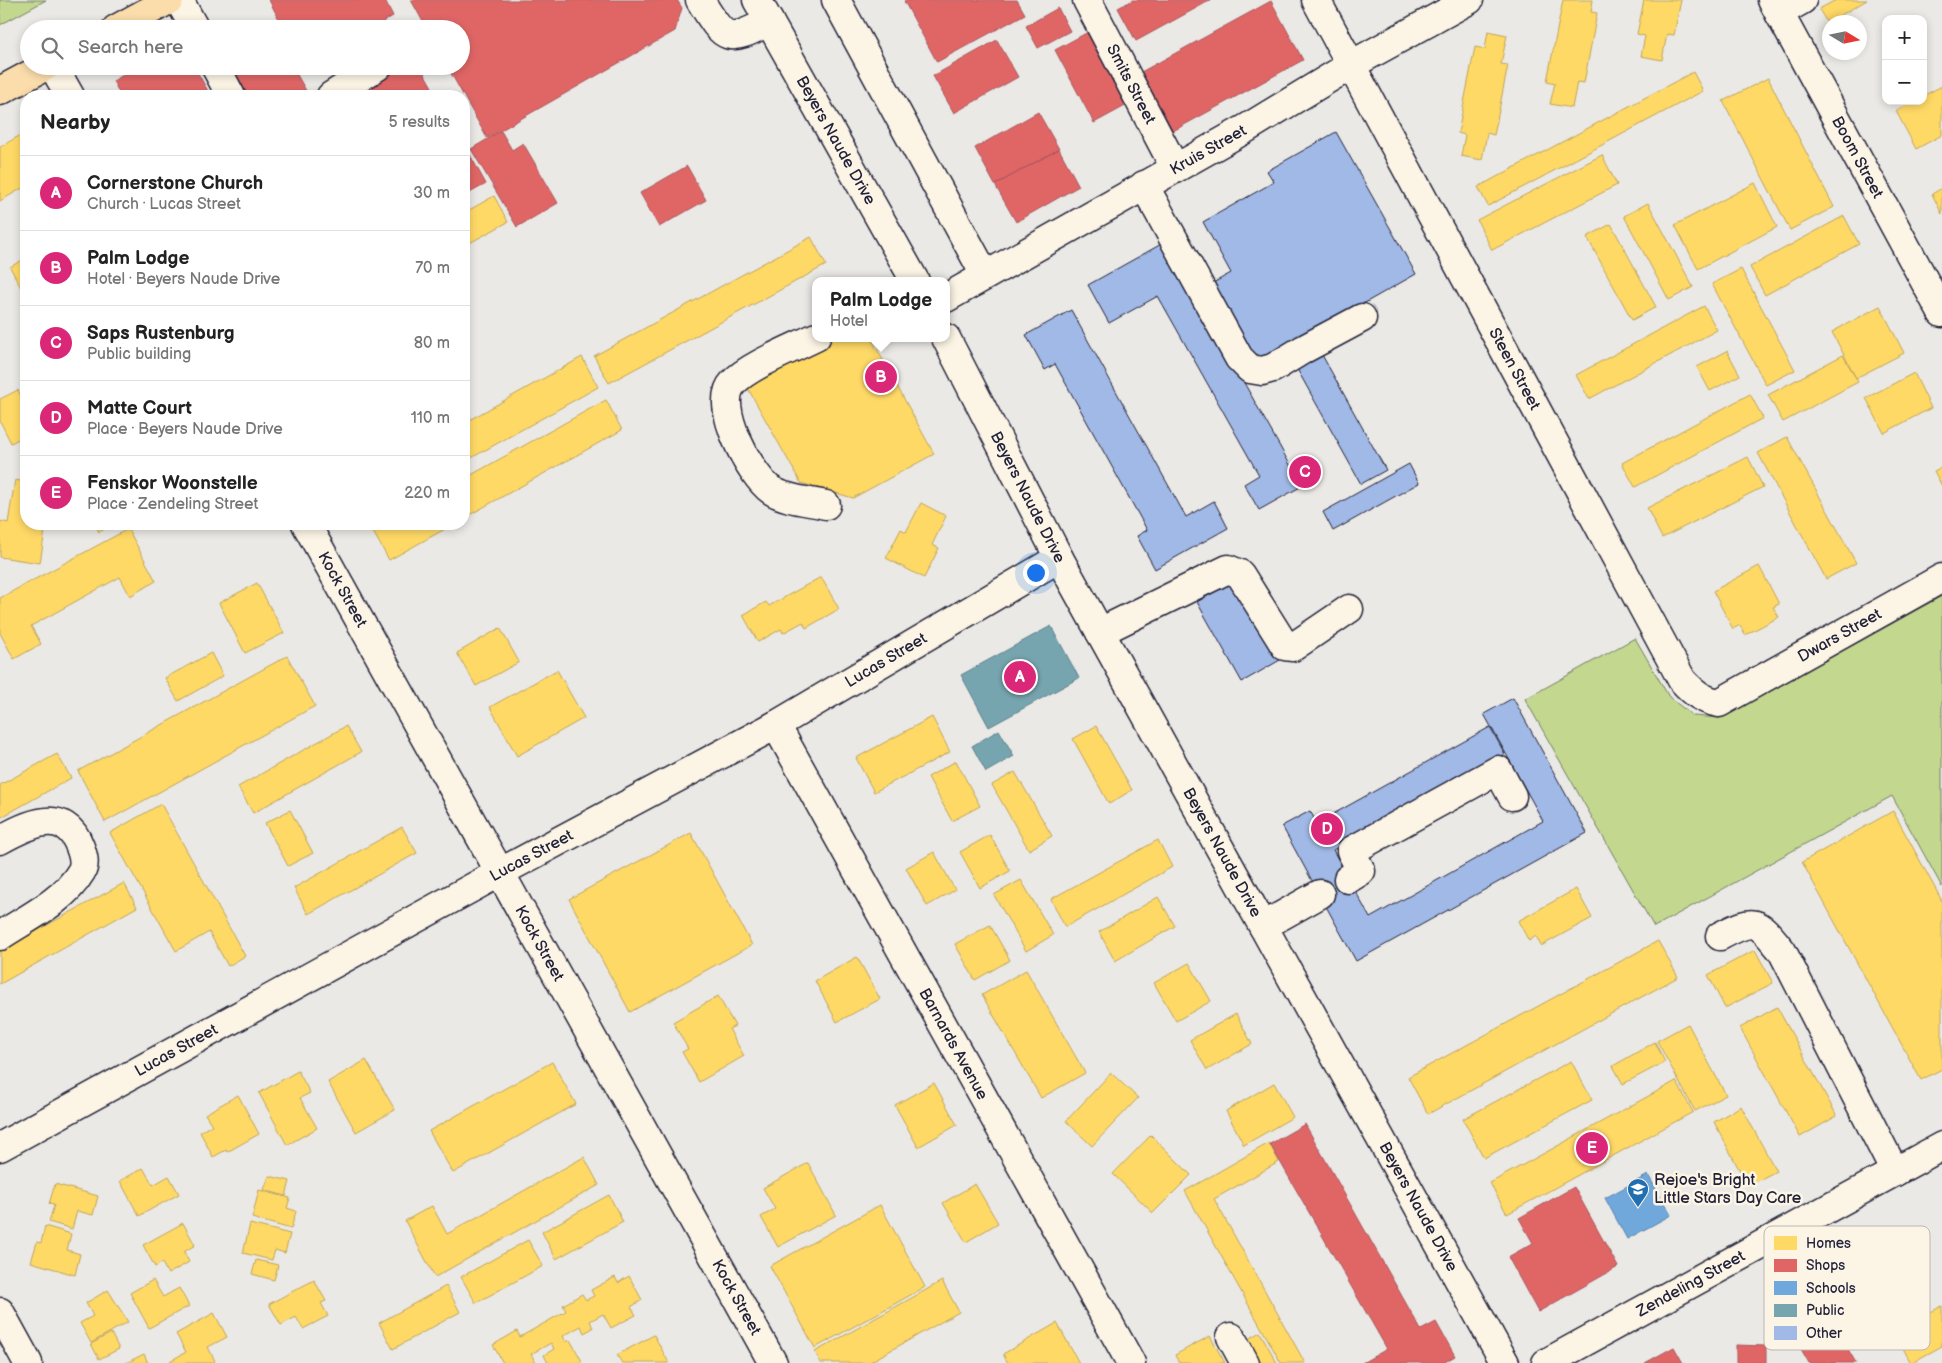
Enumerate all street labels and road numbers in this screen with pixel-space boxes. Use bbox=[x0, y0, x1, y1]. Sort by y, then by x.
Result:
street label: Smits Street bbox=[1102, 41, 1160, 127]
street label: Beyers Naude Drive bbox=[792, 73, 880, 209]
street label: Boom Street bbox=[1828, 113, 1887, 202]
street label: Kruis Street bbox=[1167, 121, 1250, 179]
street label: Steen Street bbox=[1485, 325, 1544, 413]
street label: Beyers Naude Drive bbox=[986, 428, 1070, 566]
street label: Kock Street bbox=[314, 548, 371, 631]
street label: Dwars Street bbox=[1794, 604, 1885, 666]
street label: Lucas Street bbox=[842, 629, 930, 692]
street label: Beyers Naude Drive bbox=[1179, 785, 1266, 921]
street label: Lucas Street bbox=[486, 826, 576, 886]
street label: Kock Street bbox=[511, 902, 568, 985]
street label: Barnards Avenue bbox=[915, 985, 992, 1103]
street label: Lucas Street bbox=[131, 1020, 221, 1081]
street label: Beyers Naude Drive bbox=[1375, 1139, 1462, 1275]
street label: Zendeling Street bbox=[1632, 1246, 1748, 1321]
street label: Kock Street bbox=[708, 1256, 765, 1338]

